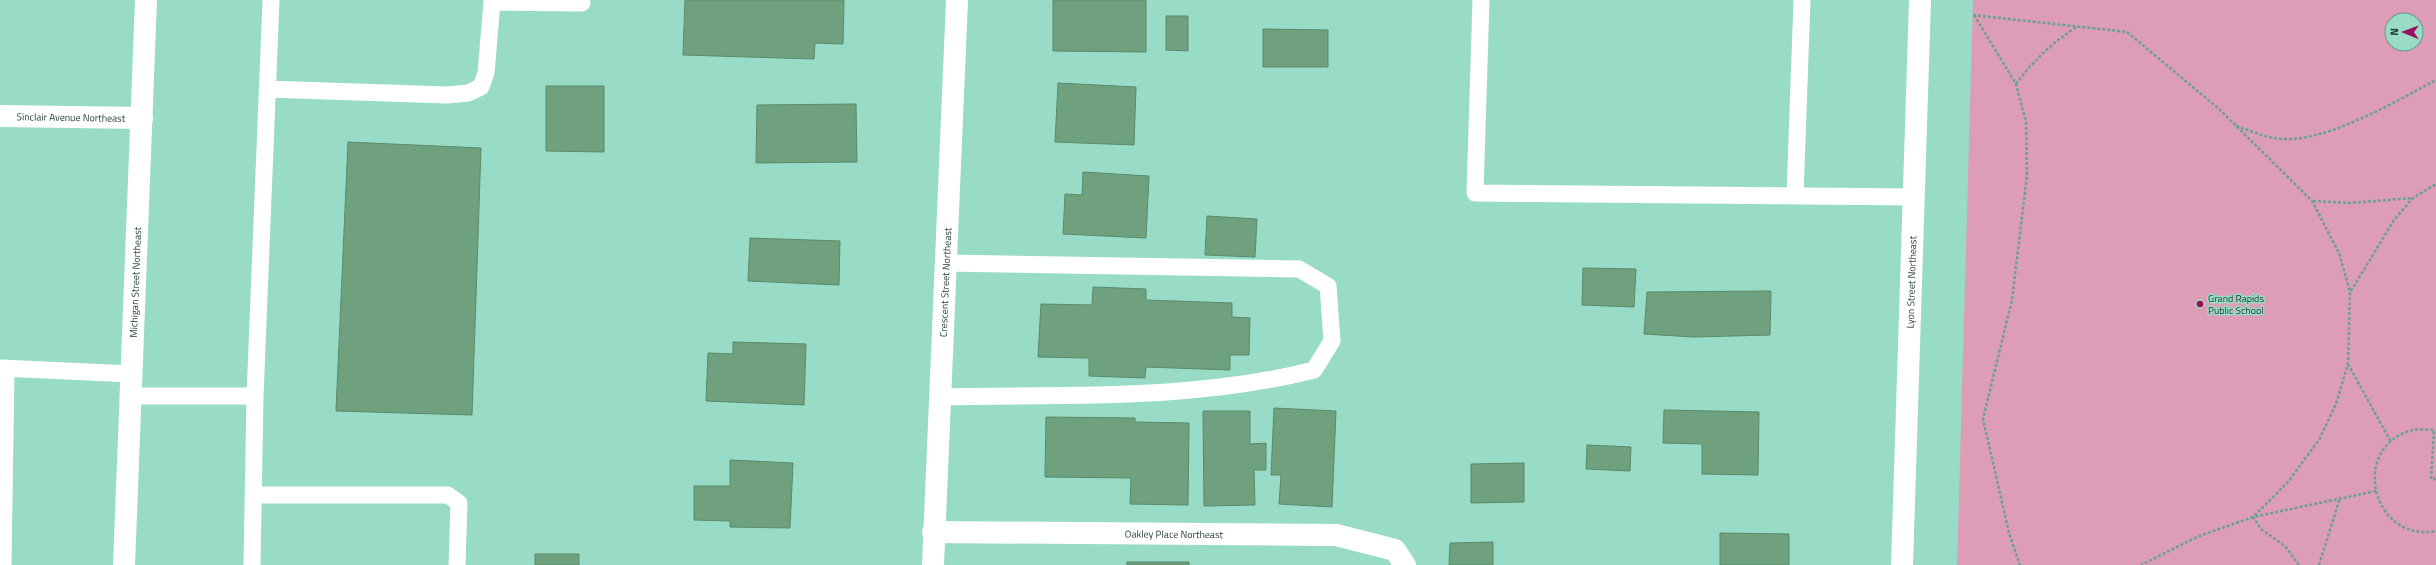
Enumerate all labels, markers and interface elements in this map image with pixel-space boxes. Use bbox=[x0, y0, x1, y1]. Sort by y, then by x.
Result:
north arrow bbox=[2384, 12, 2424, 52]
text: N bbox=[2386, 28, 2402, 36]
street label: Sinclair Avenue Northeast bbox=[17, 109, 126, 125]
street label: Michigan Street Northeast bbox=[125, 226, 145, 338]
street label: Crescent Street Northeast bbox=[935, 227, 955, 337]
street label: Lyon Street Northeast bbox=[1902, 235, 1920, 329]
place label: Grand Rapids Public School bbox=[2208, 291, 2264, 318]
marker: Grand Rapids Public School bbox=[2195, 299, 2205, 309]
street label: Oakley Place Northeast bbox=[1125, 526, 1224, 542]

